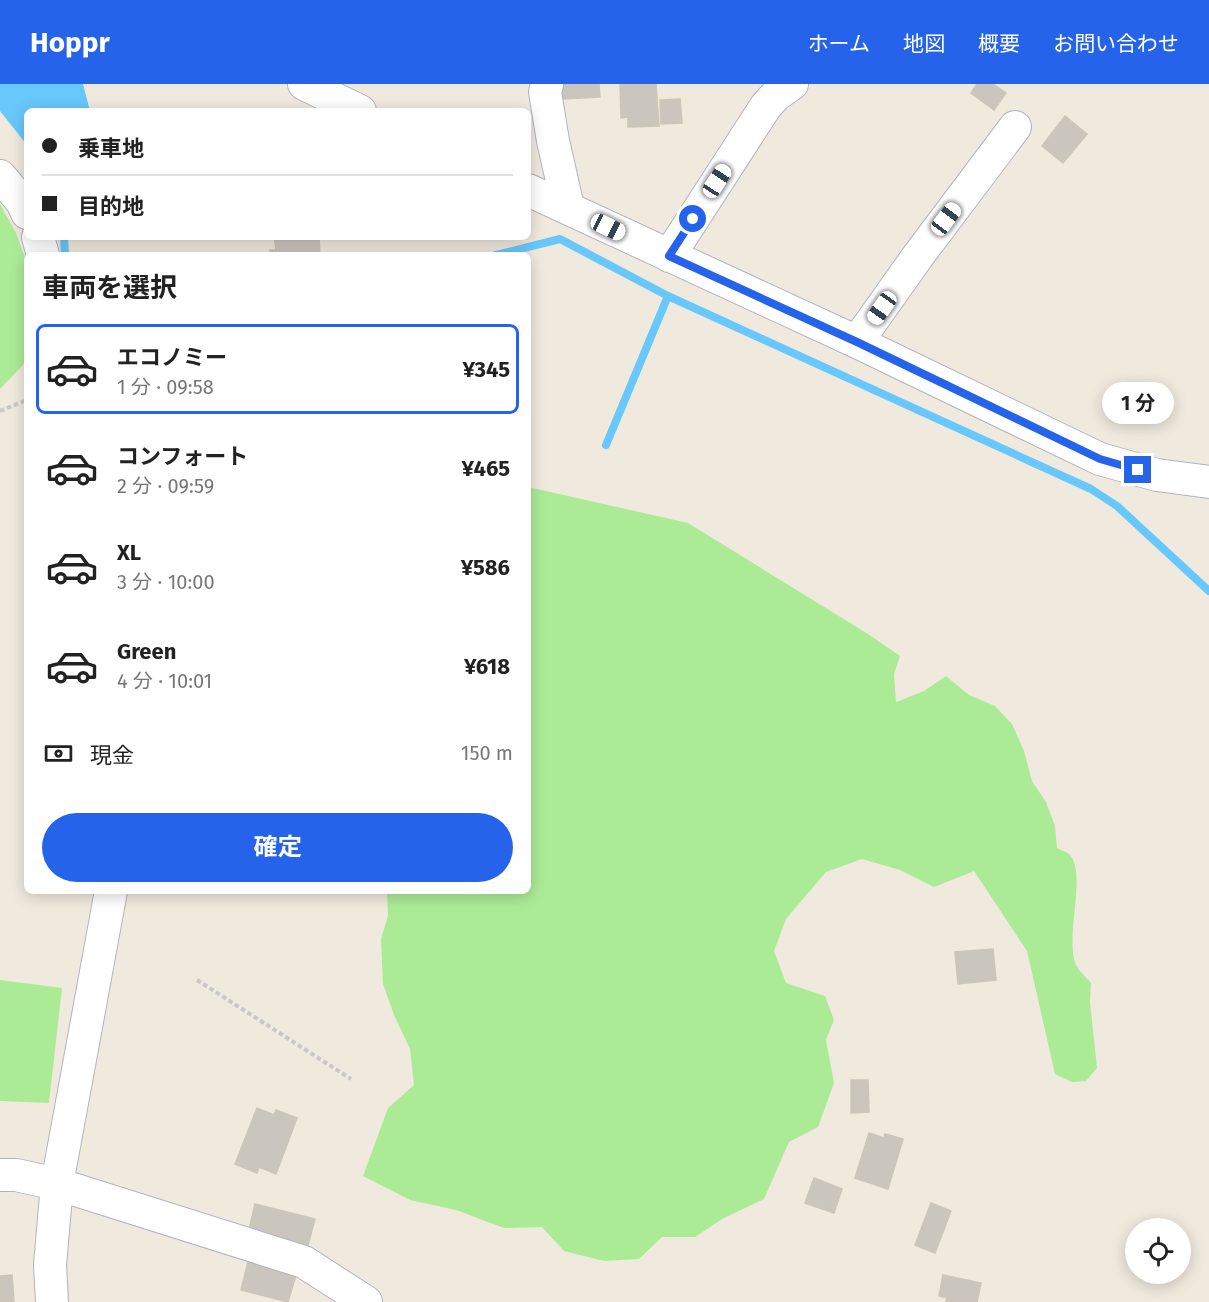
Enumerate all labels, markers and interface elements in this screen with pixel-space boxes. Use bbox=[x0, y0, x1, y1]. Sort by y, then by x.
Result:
text: Hoppr bbox=[30, 26, 110, 59]
text: ホーム bbox=[808, 31, 870, 57]
text: 地図 bbox=[903, 31, 945, 57]
text: 概要 bbox=[978, 31, 1020, 57]
text: お問い合わせ bbox=[1053, 31, 1179, 57]
text: 乗車地 bbox=[78, 135, 144, 162]
car bbox=[700, 161, 734, 201]
text: 目的地 bbox=[78, 193, 144, 220]
car bbox=[928, 199, 964, 239]
route start bbox=[679, 205, 706, 232]
car bbox=[588, 211, 628, 243]
text: 車両を選択 bbox=[42, 272, 177, 304]
car bbox=[864, 288, 900, 328]
icon: car bbox=[45, 342, 99, 396]
text: エコノミー bbox=[117, 344, 227, 371]
text: ¥345 bbox=[462, 356, 510, 383]
text: 1 分 · 09:58 bbox=[117, 375, 214, 399]
callout: 1 分 bbox=[1102, 383, 1174, 425]
text: 1 分 bbox=[1121, 391, 1155, 415]
icon: car bbox=[45, 441, 99, 495]
text: コンフォート bbox=[117, 443, 248, 470]
text: ¥465 bbox=[461, 455, 510, 482]
route end bbox=[1124, 456, 1151, 483]
text: 2 分 · 09:59 bbox=[117, 474, 214, 498]
text: XL bbox=[117, 539, 141, 566]
icon: car bbox=[45, 540, 99, 594]
text: ¥586 bbox=[461, 554, 510, 581]
text: 3 分 · 10:00 bbox=[117, 570, 215, 594]
text: Green bbox=[117, 638, 176, 665]
icon: car bbox=[45, 639, 99, 693]
text: ¥618 bbox=[464, 653, 510, 680]
text: 4 分 · 10:01 bbox=[117, 669, 212, 693]
icon: cash bbox=[42, 737, 75, 770]
text: 150 m bbox=[461, 741, 513, 765]
text: 現金 bbox=[90, 742, 134, 769]
button: 確定 bbox=[42, 813, 513, 882]
map controls bbox=[1125, 1218, 1191, 1284]
button: locate bbox=[1125, 1218, 1191, 1284]

